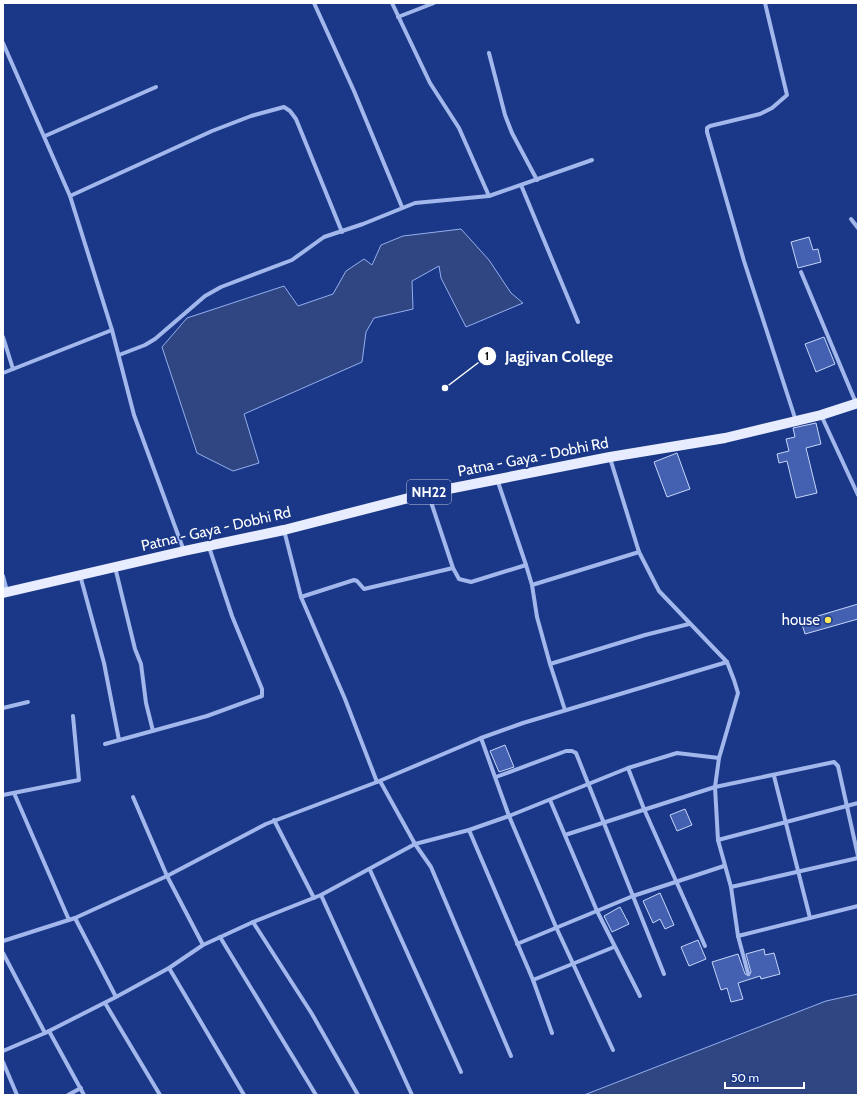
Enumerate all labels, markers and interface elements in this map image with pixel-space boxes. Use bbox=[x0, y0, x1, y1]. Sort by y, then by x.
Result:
callout: Jagjivan College bbox=[477, 342, 621, 370]
text: Jagjivan College bbox=[504, 347, 613, 366]
text: 1 bbox=[485, 348, 489, 363]
street label: Patna - Gaya - Dobhi Rd bbox=[456, 434, 610, 480]
road number: NH22 bbox=[407, 480, 451, 504]
street label: Patna - Gaya - Dobhi Rd bbox=[139, 503, 293, 555]
place label: house bbox=[782, 611, 820, 629]
marker: house bbox=[823, 615, 833, 625]
scale bar bbox=[725, 1064, 804, 1090]
text: 50 m bbox=[731, 1070, 759, 1085]

